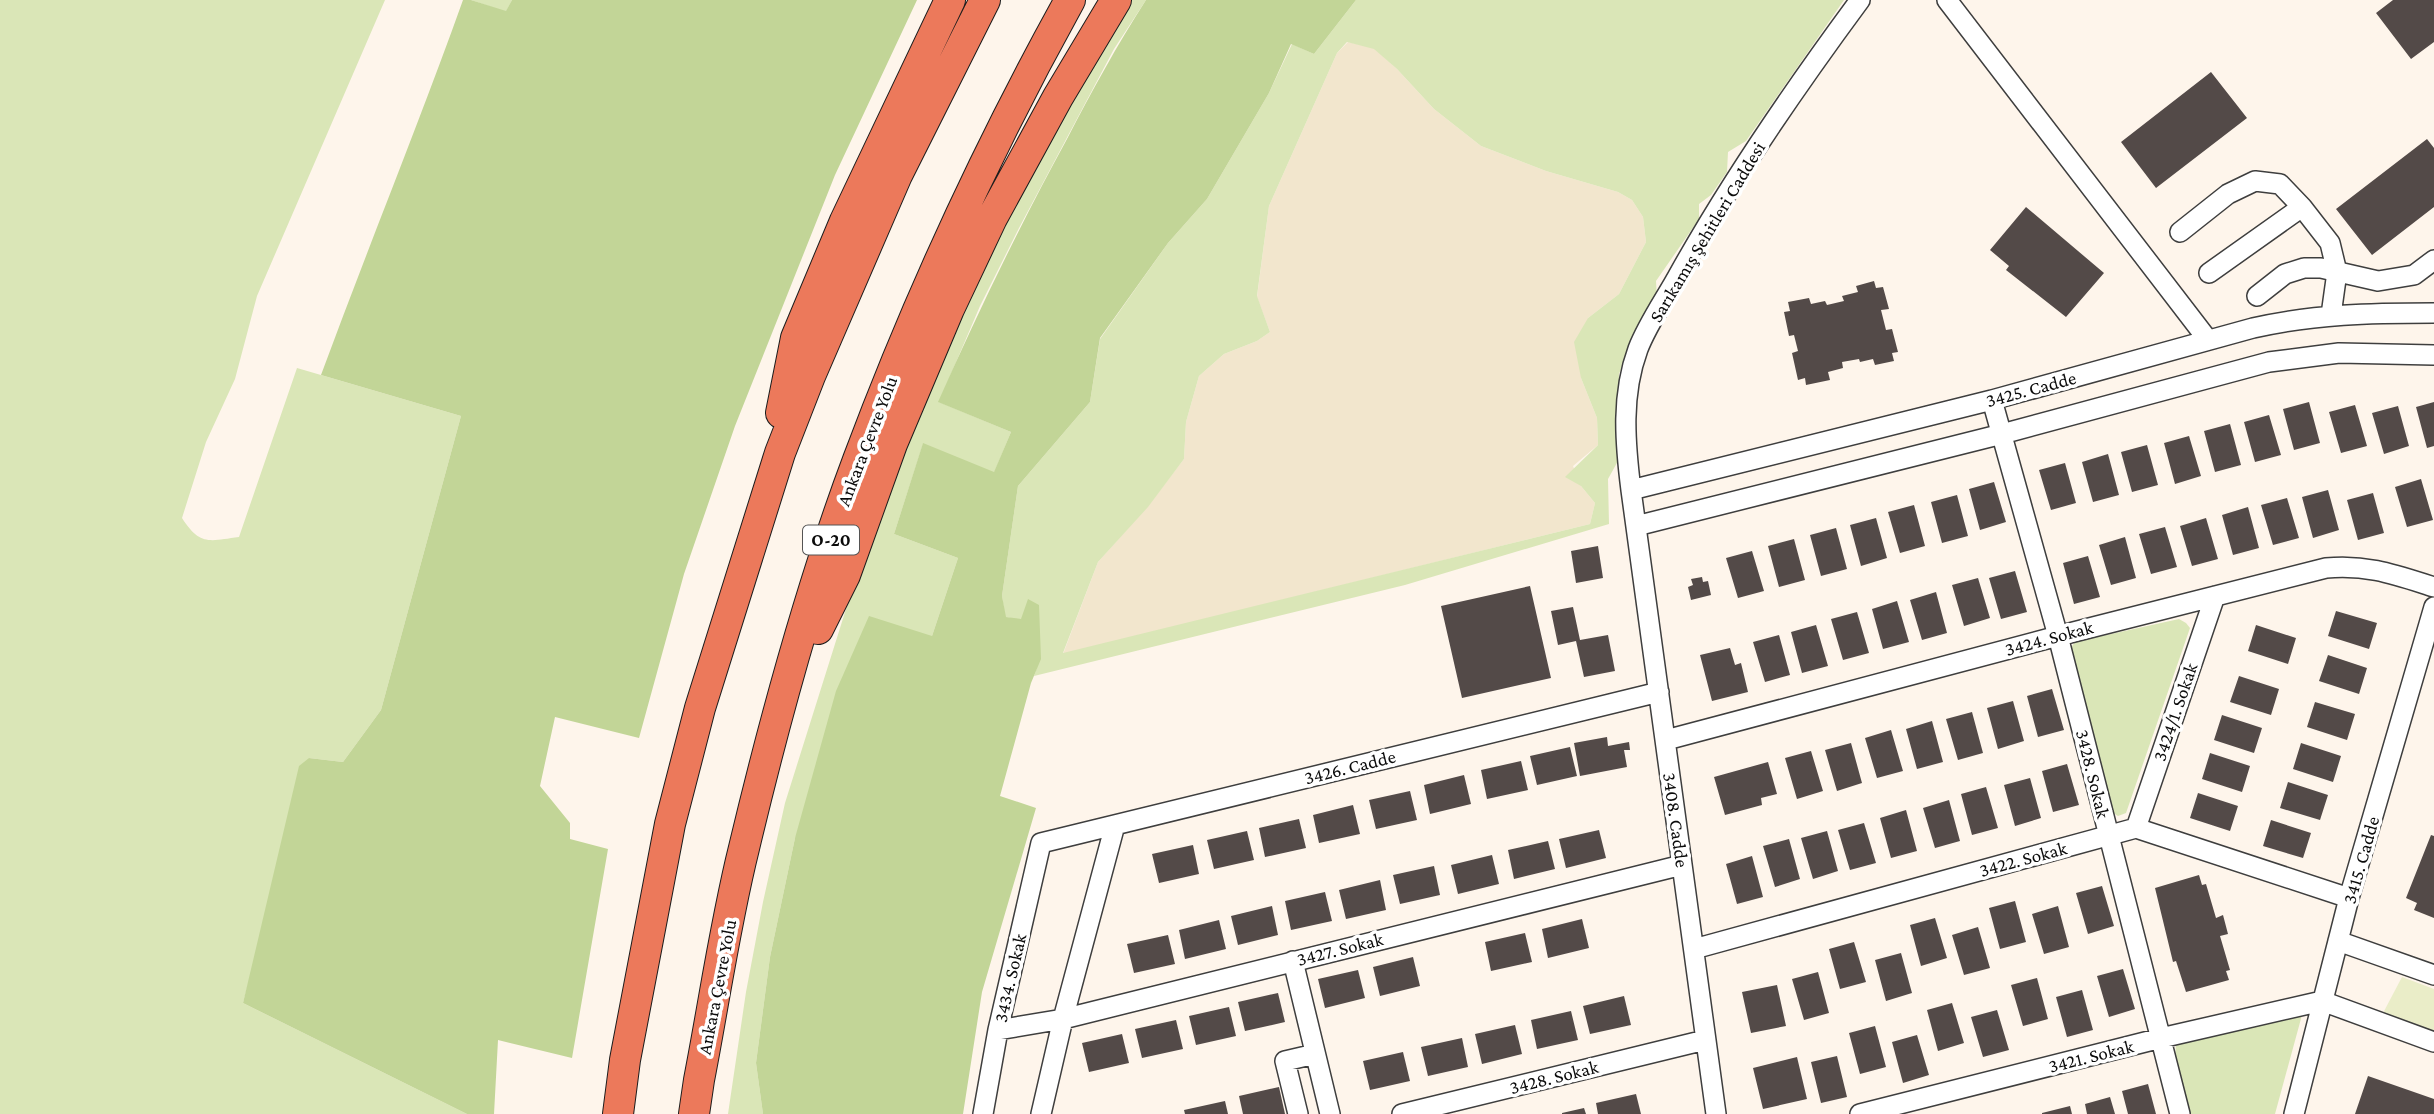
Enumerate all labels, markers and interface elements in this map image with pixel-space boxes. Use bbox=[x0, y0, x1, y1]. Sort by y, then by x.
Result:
street label: Sarıkamış Şehitleri Caddesi bbox=[1645, 138, 1769, 326]
street label: 3425. Cadde bbox=[1984, 367, 2078, 411]
street label: Ankara Çevre Yolu bbox=[833, 373, 901, 509]
road number: O-20 bbox=[803, 526, 859, 554]
street label: 3424. Sokak bbox=[2003, 616, 2096, 660]
street label: 3424/1. Sokak bbox=[2148, 659, 2202, 764]
street label: 3428. Sokak bbox=[2072, 727, 2114, 821]
street label: 3426. Cadde bbox=[1302, 746, 1398, 788]
street label: 3408. Cadde bbox=[1659, 771, 1693, 869]
street label: 3415. Cadde bbox=[2339, 814, 2383, 906]
street label: 3422. Sokak bbox=[1977, 837, 2070, 881]
street label: Ankara Çevre Yolu bbox=[694, 918, 740, 1056]
street label: 3427. Sokak bbox=[1295, 928, 1386, 970]
street label: 3434. Sokak bbox=[990, 931, 1031, 1024]
street label: 3421. Sokak bbox=[2046, 1035, 2137, 1077]
street label: 3428. Sokak bbox=[1507, 1056, 1601, 1098]

